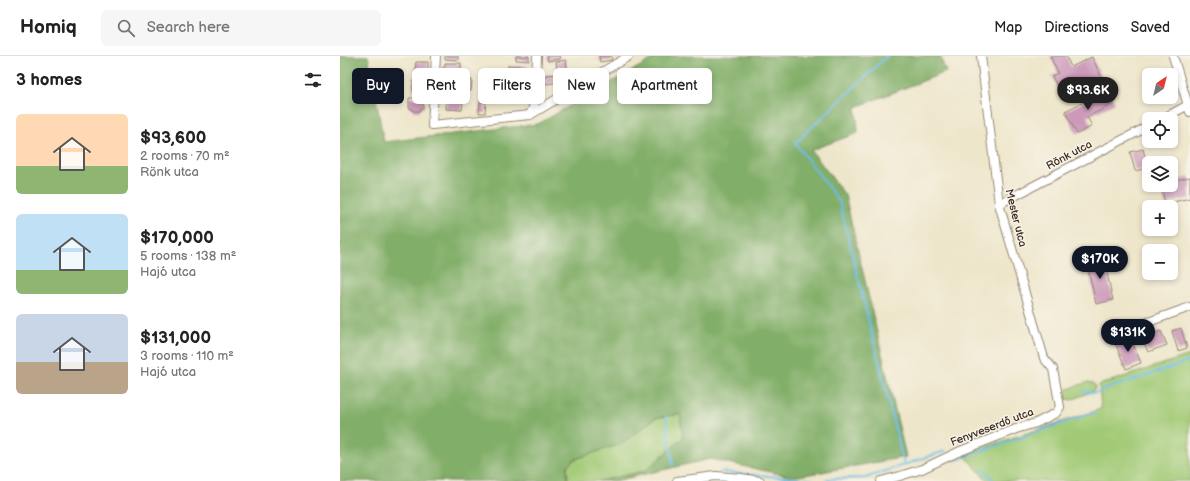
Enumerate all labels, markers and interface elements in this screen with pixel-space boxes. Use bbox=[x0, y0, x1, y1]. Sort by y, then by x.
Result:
search box bbox=[101, 10, 381, 46]
text: Homiq bbox=[20, 16, 77, 39]
icon: search bbox=[115, 17, 137, 39]
text: Search here bbox=[147, 18, 230, 37]
text: Map bbox=[994, 19, 1022, 36]
text: Directions bbox=[1044, 19, 1109, 36]
text: Saved bbox=[1131, 19, 1170, 36]
chip: Buy bbox=[352, 68, 404, 104]
chip: Rent bbox=[412, 68, 470, 104]
chip: Filters bbox=[478, 68, 545, 104]
chip: New bbox=[553, 68, 609, 104]
chip: Apartment bbox=[617, 68, 712, 104]
north arrow bbox=[1142, 68, 1178, 104]
map controls bbox=[1142, 68, 1178, 280]
icon: filters bbox=[302, 69, 324, 91]
text: 3 homes bbox=[16, 70, 82, 90]
pin: $93.6K bbox=[1055, 77, 1121, 111]
text: $93.6K bbox=[1066, 82, 1110, 98]
button: locate bbox=[1142, 112, 1178, 148]
text: $93,600 bbox=[140, 128, 206, 148]
icon: home bbox=[48, 130, 96, 178]
street label: Rönk utca bbox=[1044, 138, 1094, 172]
text: 2 rooms · 70 m² bbox=[140, 148, 230, 164]
button: layers bbox=[1142, 156, 1178, 192]
text: Rönk utca bbox=[140, 164, 199, 180]
street label: Mester utca bbox=[1003, 188, 1029, 248]
button: + bbox=[1142, 200, 1178, 236]
text: $170,000 bbox=[140, 228, 214, 248]
icon: home bbox=[48, 230, 96, 278]
button: − bbox=[1142, 244, 1178, 280]
pin: $170K bbox=[1072, 246, 1128, 280]
text: 5 rooms · 138 m² bbox=[140, 248, 236, 264]
text: $170K bbox=[1081, 251, 1119, 267]
text: Hajó utca bbox=[140, 264, 196, 280]
pin: $131K bbox=[1100, 319, 1156, 353]
text: $131K bbox=[1110, 324, 1146, 340]
text: $131,000 bbox=[140, 328, 211, 348]
icon: home bbox=[48, 330, 96, 378]
text: 3 rooms · 110 m² bbox=[140, 348, 234, 364]
text: Hajó utca bbox=[140, 364, 196, 380]
street label: Fenyveserdő utca bbox=[949, 405, 1035, 449]

